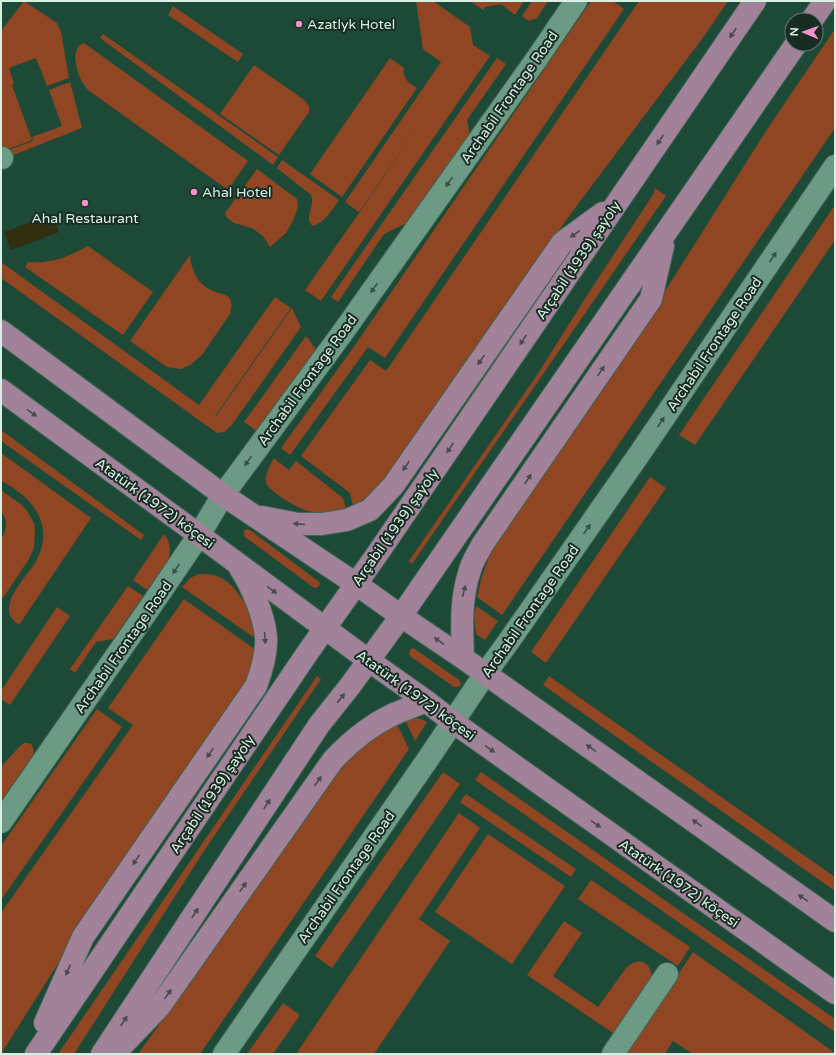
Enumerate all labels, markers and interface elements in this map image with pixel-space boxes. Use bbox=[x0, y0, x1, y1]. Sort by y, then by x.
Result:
north arrow bbox=[784, 12, 824, 52]
place label: Azatlyk Hotel bbox=[307, 16, 395, 33]
marker: Azatlyk Hotel bbox=[294, 19, 304, 29]
text: N bbox=[788, 27, 801, 36]
street label: Archabil Frontage Road bbox=[457, 28, 562, 167]
one-way arrow bbox=[729, 28, 737, 38]
one-way arrow bbox=[656, 135, 664, 146]
one-way arrow bbox=[445, 176, 453, 187]
place label: Ahal Hotel bbox=[202, 184, 271, 201]
marker: Ahal Hotel bbox=[189, 187, 199, 197]
street label: Arçabil (1939) şaýoly bbox=[532, 197, 625, 323]
marker: Ahal Restaurant bbox=[80, 198, 90, 208]
place label: Ahal Restaurant bbox=[31, 210, 139, 227]
one-way arrow bbox=[569, 230, 580, 238]
one-way arrow bbox=[769, 252, 777, 262]
street label: Archabil Frontage Road bbox=[663, 274, 766, 414]
one-way arrow bbox=[370, 282, 378, 293]
street label: Archabil Frontage Road bbox=[254, 311, 361, 449]
one-way arrow bbox=[519, 335, 527, 346]
one-way arrow bbox=[477, 355, 485, 365]
one-way arrow bbox=[597, 366, 605, 377]
one-way arrow bbox=[27, 409, 38, 417]
one-way arrow bbox=[657, 417, 665, 428]
one-way arrow bbox=[446, 443, 454, 453]
street label: Atatürk (1972) köçesi bbox=[92, 455, 217, 552]
one-way arrow bbox=[244, 456, 252, 466]
one-way arrow bbox=[402, 461, 410, 472]
street label: Arçabil (1939) şaýoly bbox=[349, 465, 443, 589]
one-way arrow bbox=[524, 473, 531, 485]
one-way arrow bbox=[293, 520, 305, 527]
one-way arrow bbox=[583, 524, 591, 535]
street label: Archabil Frontage Road bbox=[478, 542, 583, 681]
one-way arrow bbox=[172, 564, 180, 574]
street label: Archabil Frontage Road bbox=[71, 578, 176, 717]
one-way arrow bbox=[267, 585, 278, 594]
one-way arrow bbox=[462, 585, 468, 597]
one-way arrow bbox=[262, 632, 269, 644]
one-way arrow bbox=[434, 637, 444, 645]
street label: Atatürk (1972) köçesi bbox=[353, 647, 478, 744]
one-way arrow bbox=[337, 692, 345, 703]
street label: Arçabil (1939) şaýoly bbox=[166, 731, 259, 857]
one-way arrow bbox=[586, 744, 596, 752]
one-way arrow bbox=[485, 745, 496, 753]
one-way arrow bbox=[206, 747, 214, 758]
one-way arrow bbox=[314, 776, 322, 786]
one-way arrow bbox=[263, 799, 271, 809]
street label: Archabil Frontage Road bbox=[294, 808, 399, 947]
one-way arrow bbox=[692, 819, 702, 827]
one-way arrow bbox=[591, 820, 602, 828]
street label: Atatürk (1972) köçesi bbox=[615, 835, 742, 931]
one-way arrow bbox=[132, 855, 140, 865]
one-way arrow bbox=[239, 882, 247, 893]
one-way arrow bbox=[798, 894, 808, 902]
one-way arrow bbox=[192, 907, 199, 919]
one-way arrow bbox=[65, 965, 71, 977]
one-way arrow bbox=[164, 988, 172, 999]
one-way arrow bbox=[120, 1016, 128, 1027]

